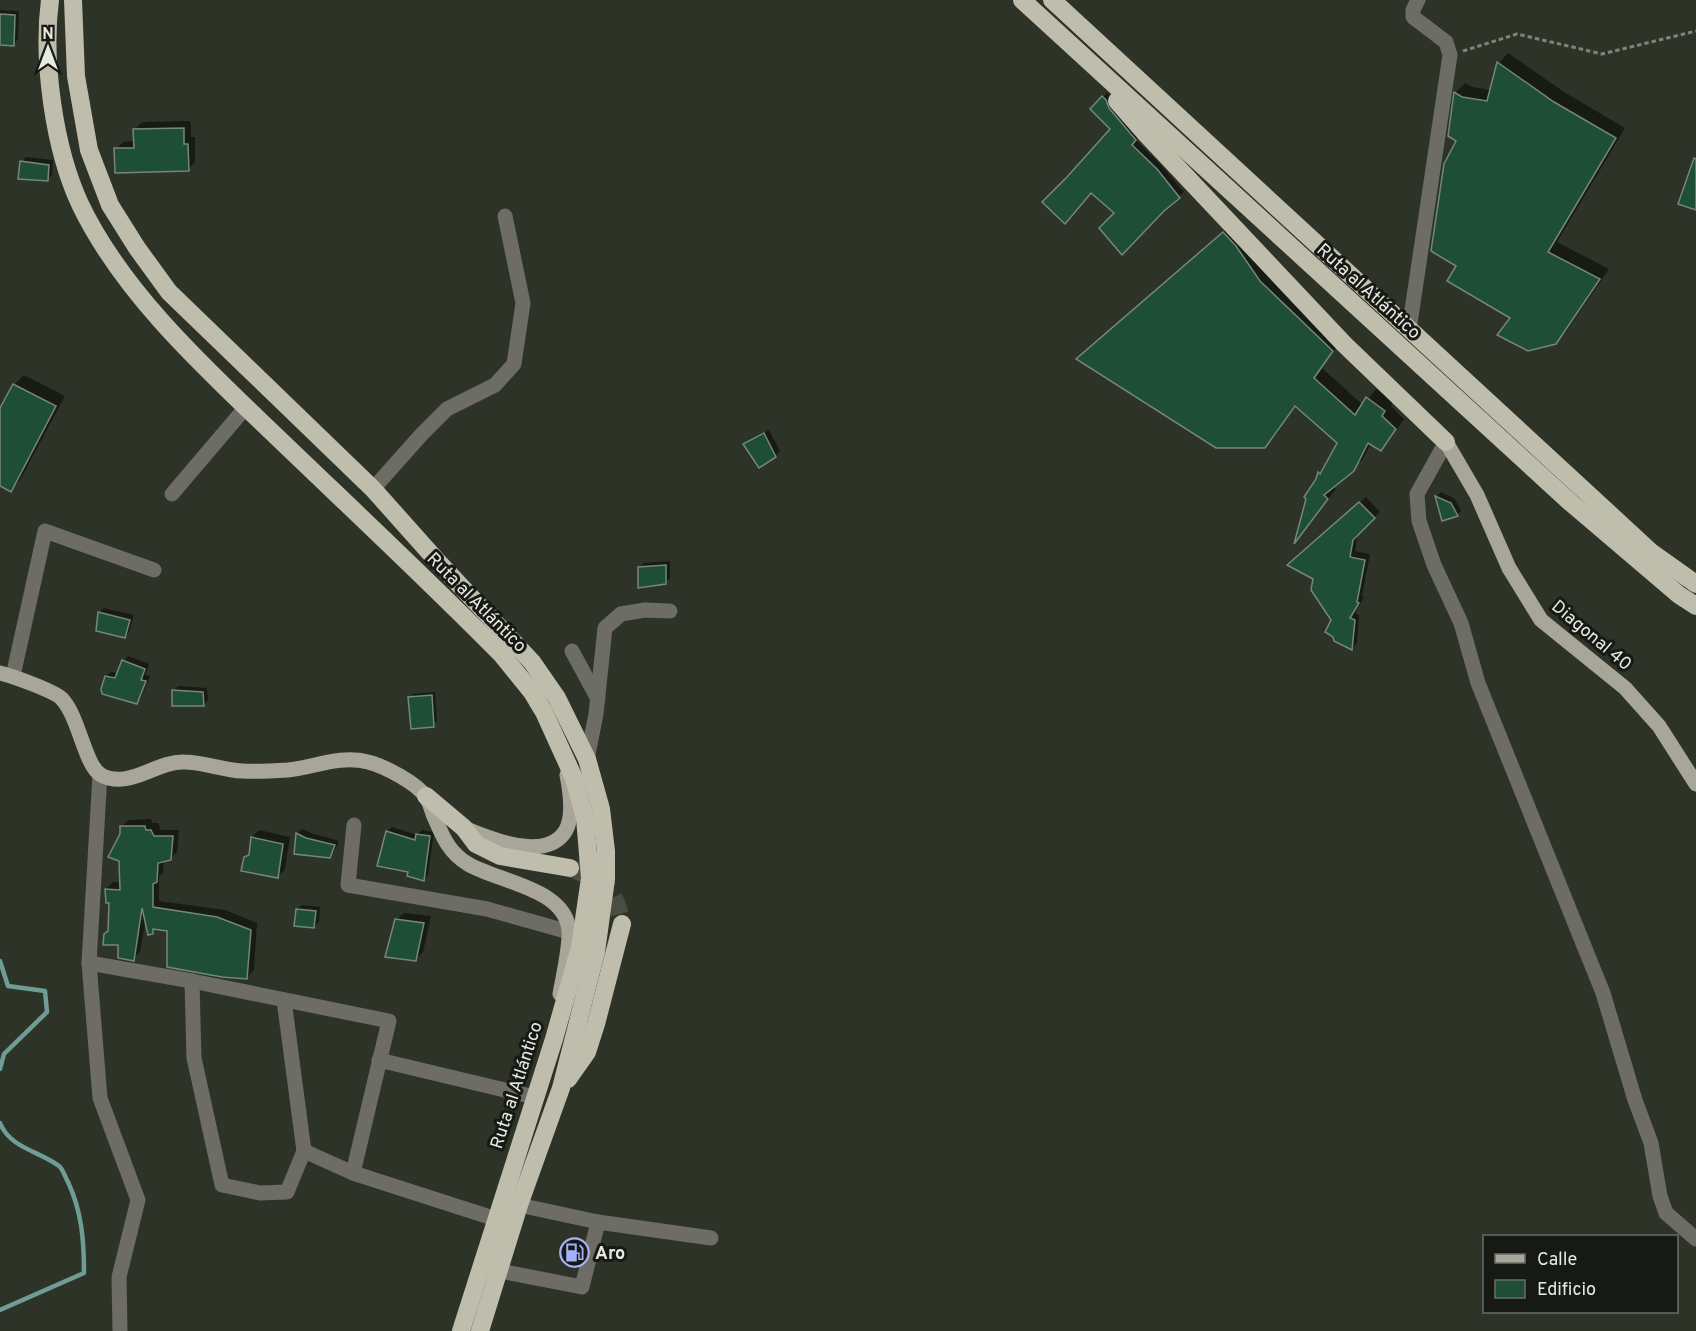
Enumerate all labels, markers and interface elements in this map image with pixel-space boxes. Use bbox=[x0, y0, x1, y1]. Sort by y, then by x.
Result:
north arrow bbox=[18, 18, 78, 78]
text: N bbox=[42, 25, 54, 45]
street label: Ruta al Atlántico bbox=[1311, 239, 1425, 345]
street label: Ruta al Atlántico bbox=[421, 548, 531, 658]
street label: Diagonal 40 bbox=[1546, 596, 1636, 676]
street label: Ruta al Atlántico bbox=[486, 1019, 549, 1152]
legend bbox=[1483, 1235, 1678, 1313]
fuel station icon: Aro bbox=[558, 1237, 590, 1269]
place label: Aro bbox=[595, 1243, 625, 1266]
text: Calle bbox=[1537, 1249, 1577, 1272]
text: Edificio bbox=[1537, 1279, 1596, 1302]

